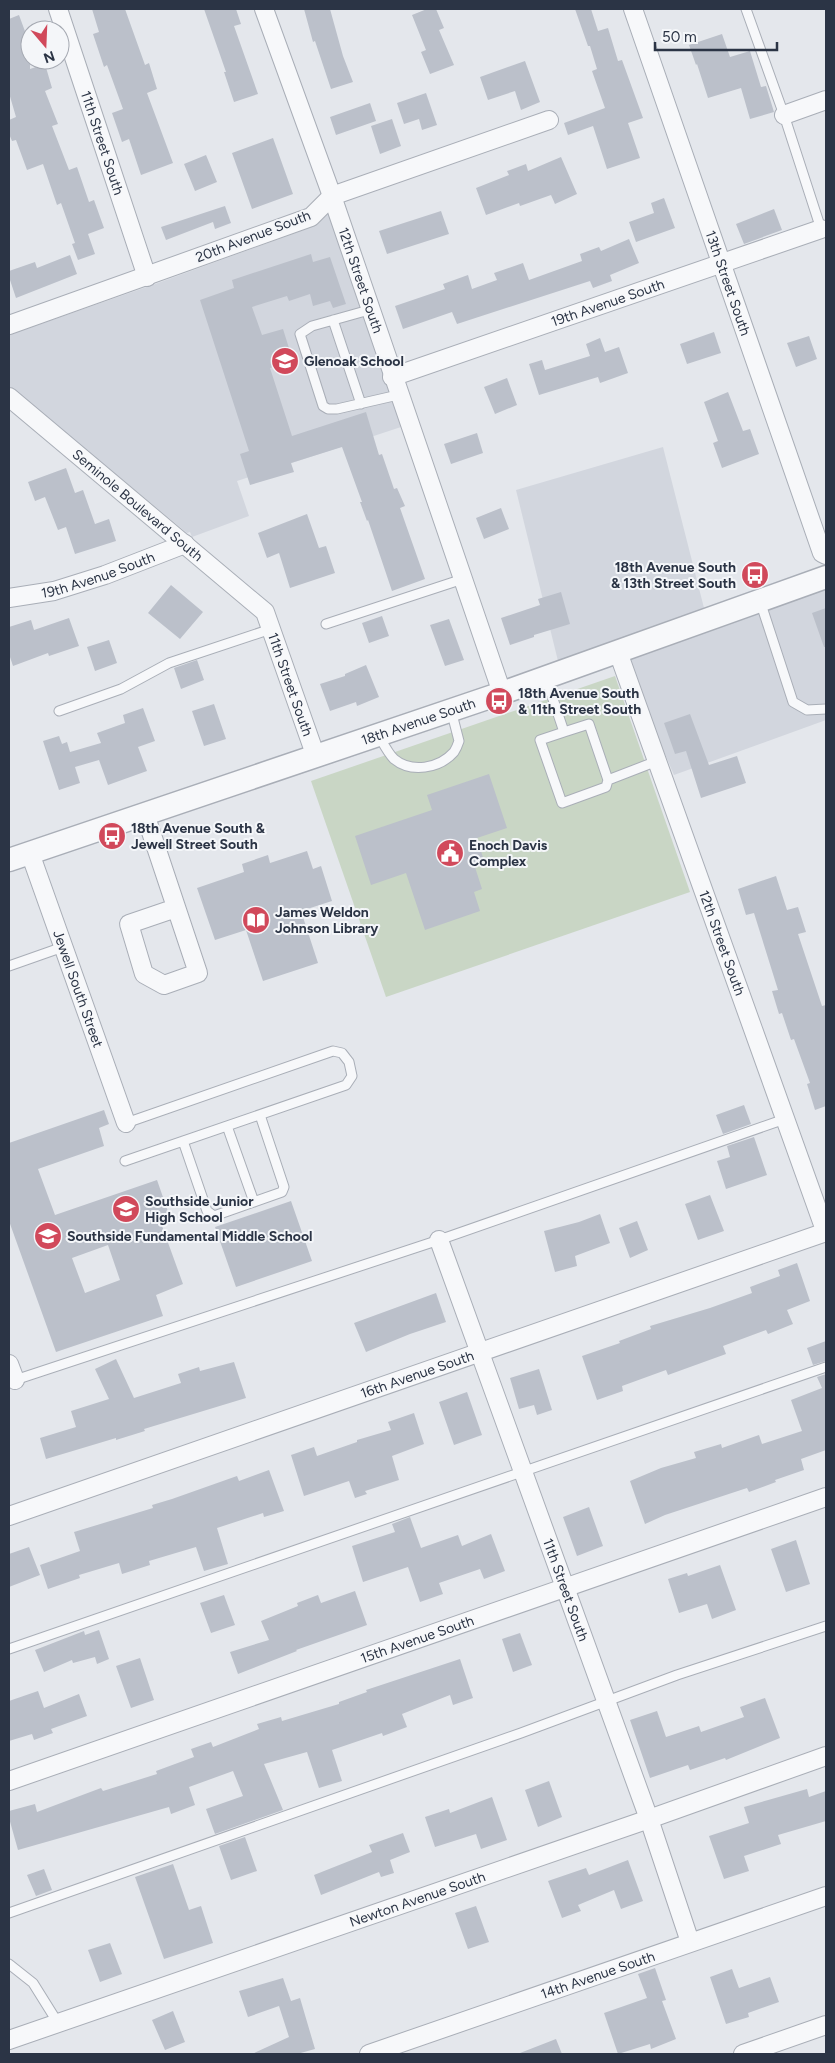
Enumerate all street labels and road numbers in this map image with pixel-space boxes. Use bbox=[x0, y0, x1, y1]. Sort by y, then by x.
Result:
street label: 11th Street South bbox=[77, 89, 127, 197]
street label: 20th Avenue South bbox=[193, 207, 313, 266]
street label: 12th Street South bbox=[334, 225, 386, 336]
street label: 13th Street South bbox=[702, 228, 754, 338]
street label: 19th Avenue South bbox=[549, 276, 667, 331]
street label: Seminole Boulevard South bbox=[69, 446, 206, 565]
street label: 19th Avenue South bbox=[40, 549, 157, 602]
street label: 11th Street South bbox=[264, 630, 316, 739]
street label: 18th Avenue South bbox=[359, 695, 478, 749]
street label: 12th Street South bbox=[695, 888, 748, 998]
street label: Jewell South Street bbox=[49, 928, 106, 1050]
street label: 16th Avenue South bbox=[358, 1347, 476, 1402]
street label: 11th Street South bbox=[539, 1536, 592, 1644]
street label: 15th Avenue South bbox=[358, 1612, 476, 1667]
street label: Newton Avenue South bbox=[347, 1868, 488, 1931]
street label: 14th Avenue South bbox=[539, 1948, 657, 2003]

